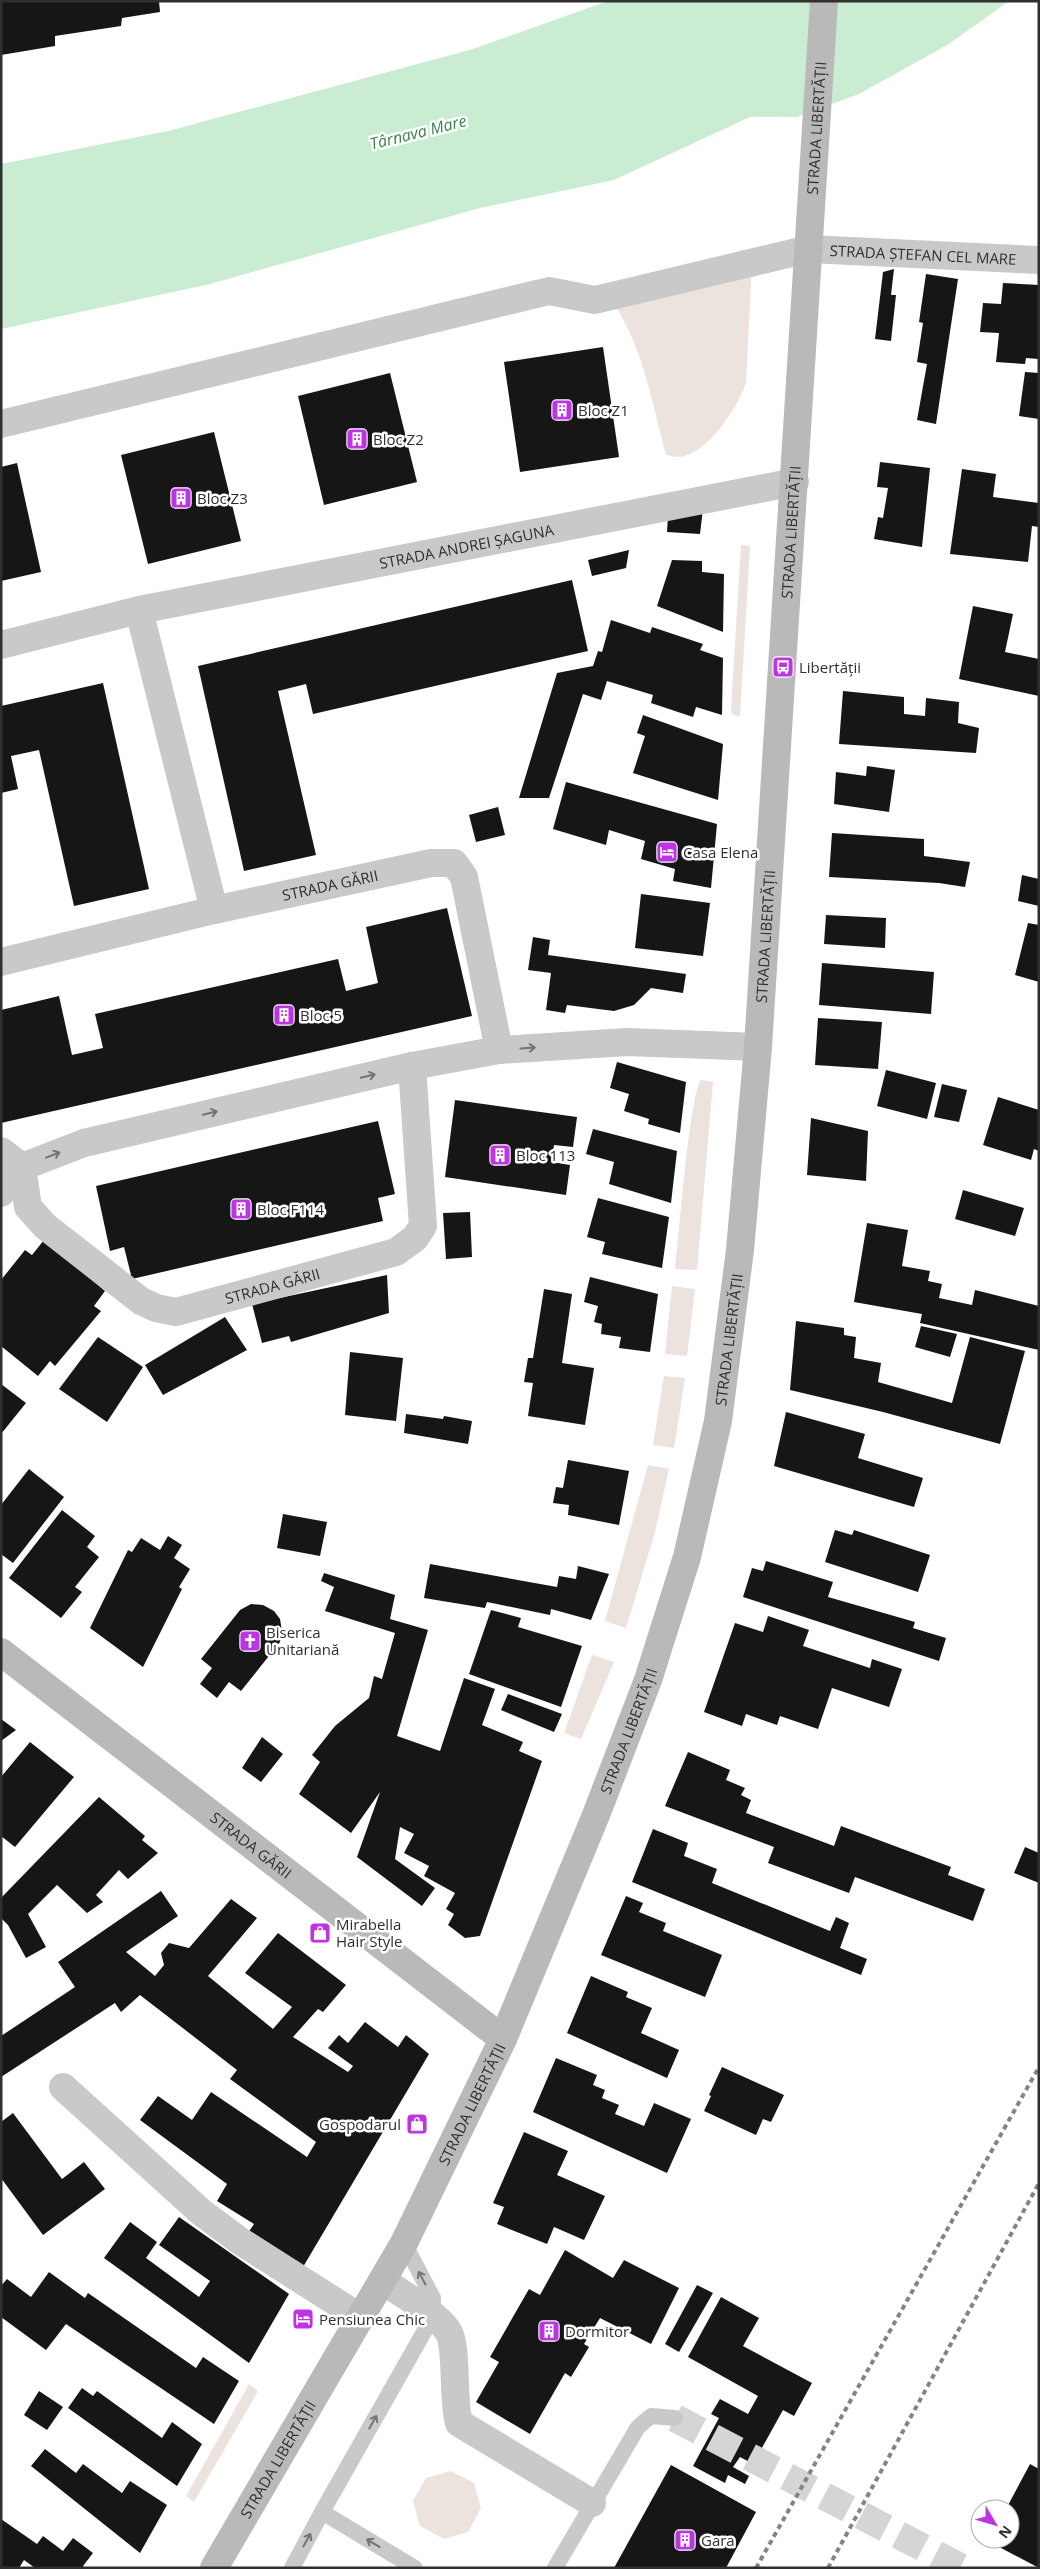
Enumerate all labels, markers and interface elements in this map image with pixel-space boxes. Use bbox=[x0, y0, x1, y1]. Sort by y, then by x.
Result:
street label: STRADA LIBERTĂȚII bbox=[802, 61, 830, 195]
water label: Târnava Mare bbox=[367, 109, 469, 155]
street label: STRADA ȘTEFAN CEL MARE bbox=[829, 240, 1017, 269]
building icon: Bloc Z1 bbox=[550, 398, 574, 422]
place label: Bloc Z1 bbox=[578, 400, 629, 420]
building icon: Bloc Z2 bbox=[345, 427, 369, 451]
place label: Bloc Z2 bbox=[373, 429, 424, 449]
street label: STRADA LIBERTĂȚII bbox=[776, 465, 805, 599]
building icon: Bloc Z3 bbox=[169, 486, 193, 510]
place label: Bloc Z3 bbox=[197, 488, 248, 508]
street label: STRADA ANDREI ȘAGUNA bbox=[378, 519, 556, 573]
bus stop icon: Libertății bbox=[771, 655, 795, 679]
place label: Libertății bbox=[799, 657, 861, 677]
hotel icon: Casa Elena bbox=[655, 840, 679, 864]
place label: Casa Elena bbox=[683, 842, 758, 862]
street label: STRADA GĂRII bbox=[280, 865, 380, 905]
street label: STRADA LIBERTĂȚII bbox=[751, 869, 779, 1004]
building icon: Bloc 5 bbox=[272, 1003, 296, 1027]
place label: Bloc 5 bbox=[300, 1005, 342, 1025]
one-way arrow bbox=[520, 1044, 536, 1053]
one-way arrow bbox=[360, 1071, 376, 1080]
one-way arrow bbox=[201, 1108, 217, 1117]
building icon: Bloc 113 bbox=[488, 1143, 512, 1167]
place label: Bloc 113 bbox=[516, 1145, 575, 1165]
one-way arrow bbox=[45, 1150, 60, 1159]
building icon: Bloc F114 bbox=[229, 1197, 253, 1221]
place label: Bloc F114 bbox=[257, 1199, 324, 1219]
street label: STRADA GĂRII bbox=[223, 1263, 322, 1308]
street label: STRADA LIBERTĂȚII bbox=[710, 1272, 747, 1407]
place label: Biserica Unitariană bbox=[266, 1622, 339, 1659]
church icon: Biserica Unitariană bbox=[238, 1629, 262, 1653]
street label: STRADA LIBERTĂȚII bbox=[595, 1665, 661, 1797]
street label: STRADA GĂRII bbox=[206, 1807, 296, 1883]
place label: Mirabella Hair Style bbox=[336, 1914, 403, 1951]
shop icon: Mirabella Hair Style bbox=[308, 1921, 332, 1945]
street label: STRADA LIBERTĂȚII bbox=[433, 2040, 510, 2168]
shop icon: Gospodarul bbox=[405, 2112, 429, 2136]
place label: Gospodarul bbox=[319, 2114, 401, 2134]
one-way arrow bbox=[417, 2271, 426, 2286]
hotel icon: Pensiunea Chic bbox=[291, 2307, 315, 2331]
place label: Pensiunea Chic bbox=[319, 2309, 425, 2329]
building icon: Dormitor bbox=[537, 2319, 561, 2343]
place label: Dormitor bbox=[565, 2321, 629, 2341]
street label: STRADA LIBERTĂȚII bbox=[235, 2397, 320, 2522]
one-way arrow bbox=[369, 2415, 379, 2430]
north arrow bbox=[970, 2499, 1020, 2549]
text: N bbox=[995, 2522, 1017, 2543]
building icon: Gara bbox=[673, 2528, 697, 2552]
place label: Gara bbox=[701, 2530, 735, 2550]
one-way arrow bbox=[303, 2533, 312, 2548]
one-way arrow bbox=[367, 2537, 381, 2547]

